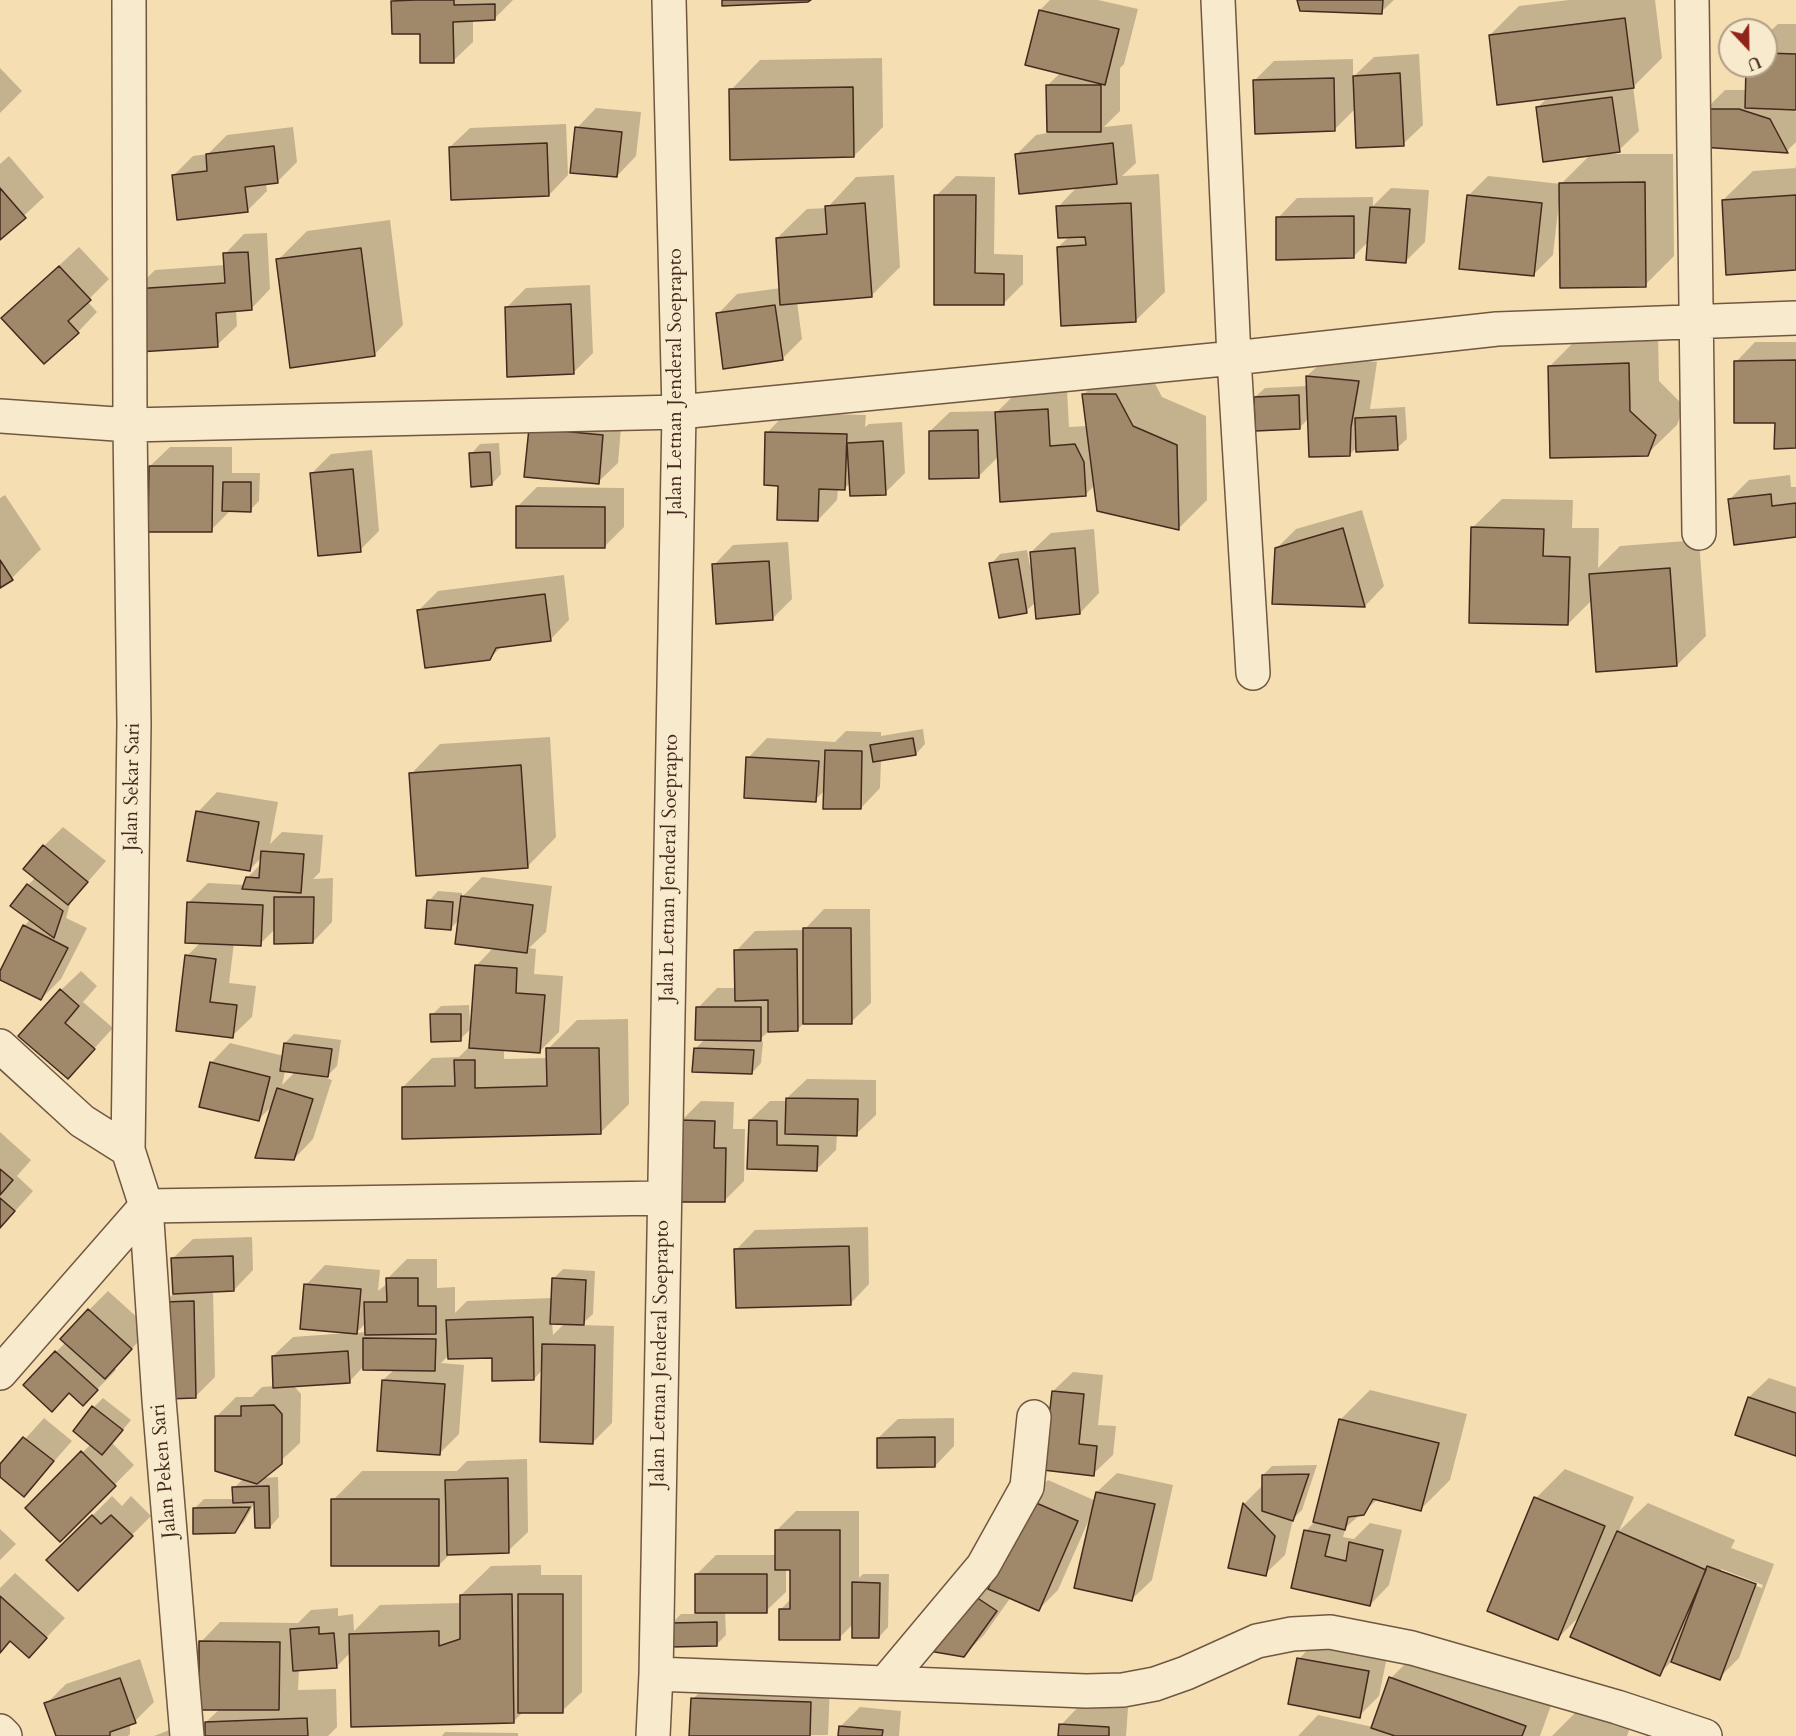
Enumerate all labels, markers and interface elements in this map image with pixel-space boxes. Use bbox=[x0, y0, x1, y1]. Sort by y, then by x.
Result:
north arrow bbox=[1718, 18, 1778, 78]
text: U bbox=[1744, 50, 1764, 75]
street label: Jalan Letnan Jenderal Soeprapto bbox=[664, 248, 688, 516]
street label: Jalan Sekar Sari bbox=[120, 723, 146, 851]
street label: Jalan Letnan Jenderal Soeprapto bbox=[656, 734, 684, 1002]
street label: Jalan Letnan Jenderal Soeprapto bbox=[647, 1220, 675, 1488]
street label: Jalan Peken Sari bbox=[147, 1403, 183, 1539]

